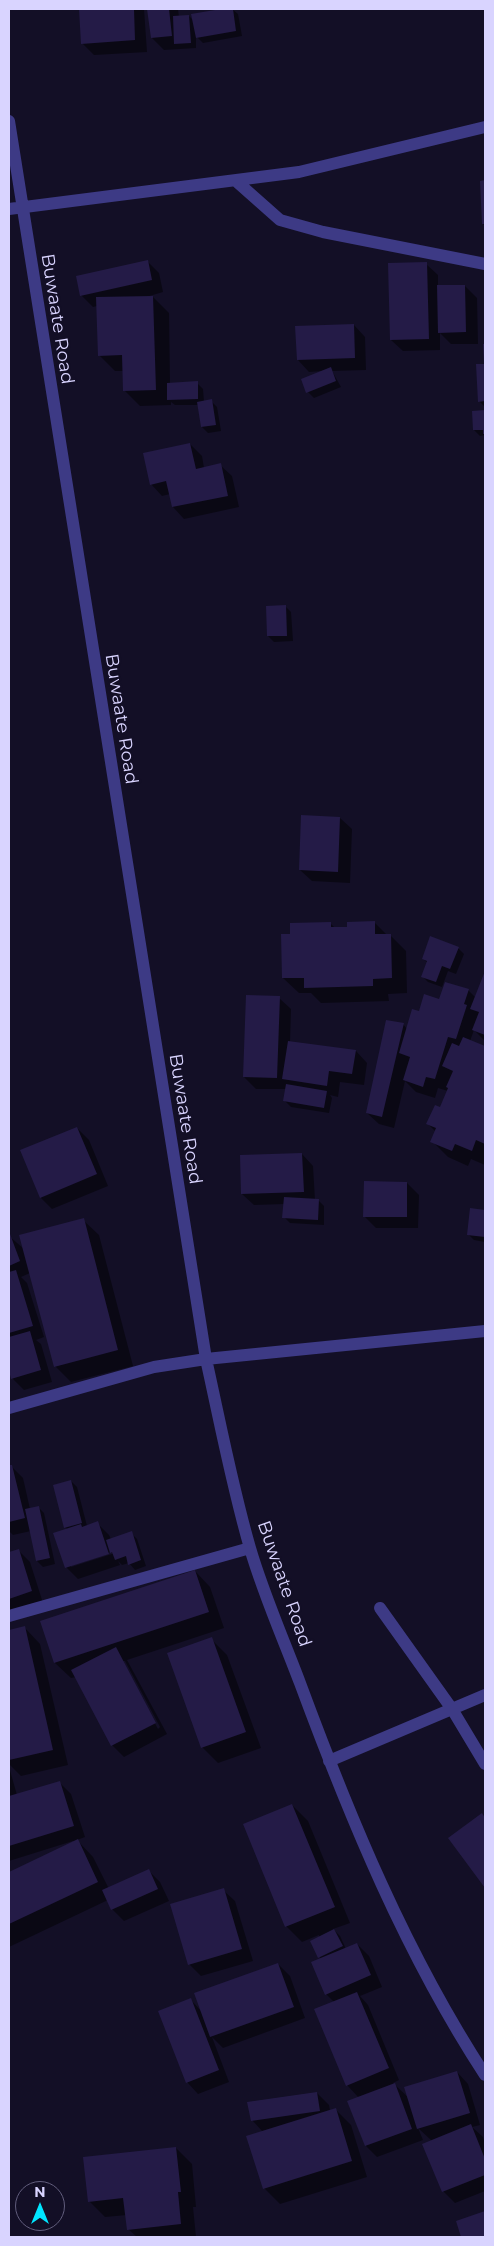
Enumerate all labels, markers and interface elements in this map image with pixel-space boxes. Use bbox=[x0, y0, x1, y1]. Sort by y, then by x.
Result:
street label: Buwaate Road bbox=[36, 252, 78, 386]
street label: Buwaate Road bbox=[100, 652, 142, 786]
street label: Buwaate Road bbox=[164, 1052, 206, 1186]
street label: Buwaate Road bbox=[252, 1518, 316, 1650]
north arrow bbox=[15, 2181, 65, 2231]
text: N bbox=[34, 2183, 46, 2201]

